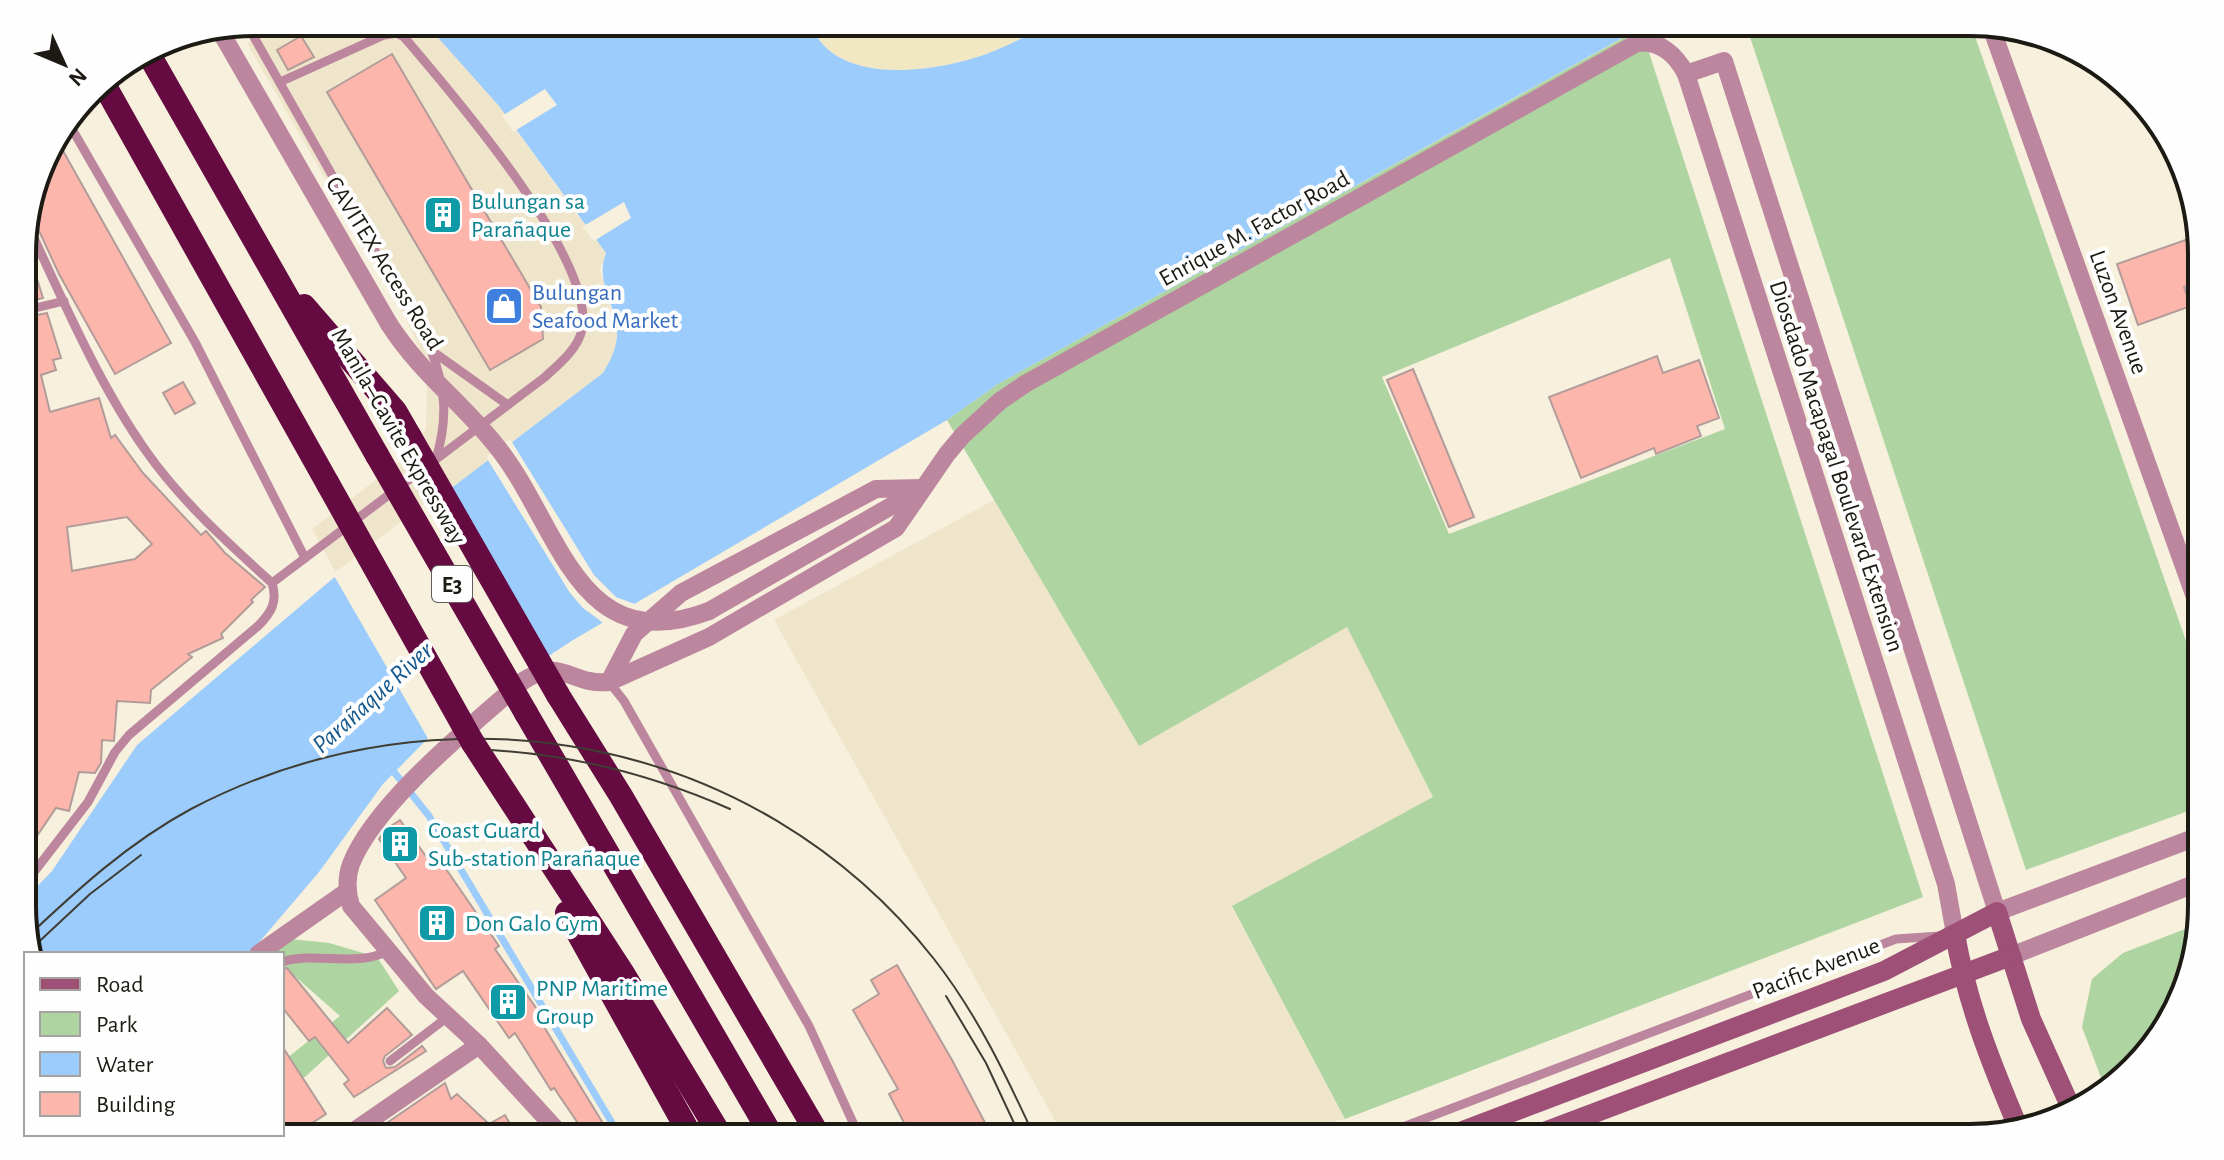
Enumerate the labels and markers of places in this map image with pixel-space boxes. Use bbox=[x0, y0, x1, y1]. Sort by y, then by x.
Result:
place label: Bulungan sa Parañaque bbox=[471, 190, 585, 242]
building icon: Bulungan sa Parañaque bbox=[422, 194, 464, 236]
place label: Bulungan Seafood Market bbox=[532, 281, 679, 333]
shop icon: Bulungan Seafood Market bbox=[483, 285, 525, 327]
place label: Coast Guard Sub-station Parañaque bbox=[428, 819, 640, 871]
building icon: Coast Guard Sub-station Parañaque bbox=[379, 823, 421, 865]
building icon: Don Galo Gym bbox=[416, 902, 458, 944]
place label: Don Galo Gym bbox=[465, 912, 599, 936]
place label: PNP Maritime Group bbox=[536, 977, 668, 1029]
building icon: PNP Maritime Group bbox=[487, 981, 529, 1023]

